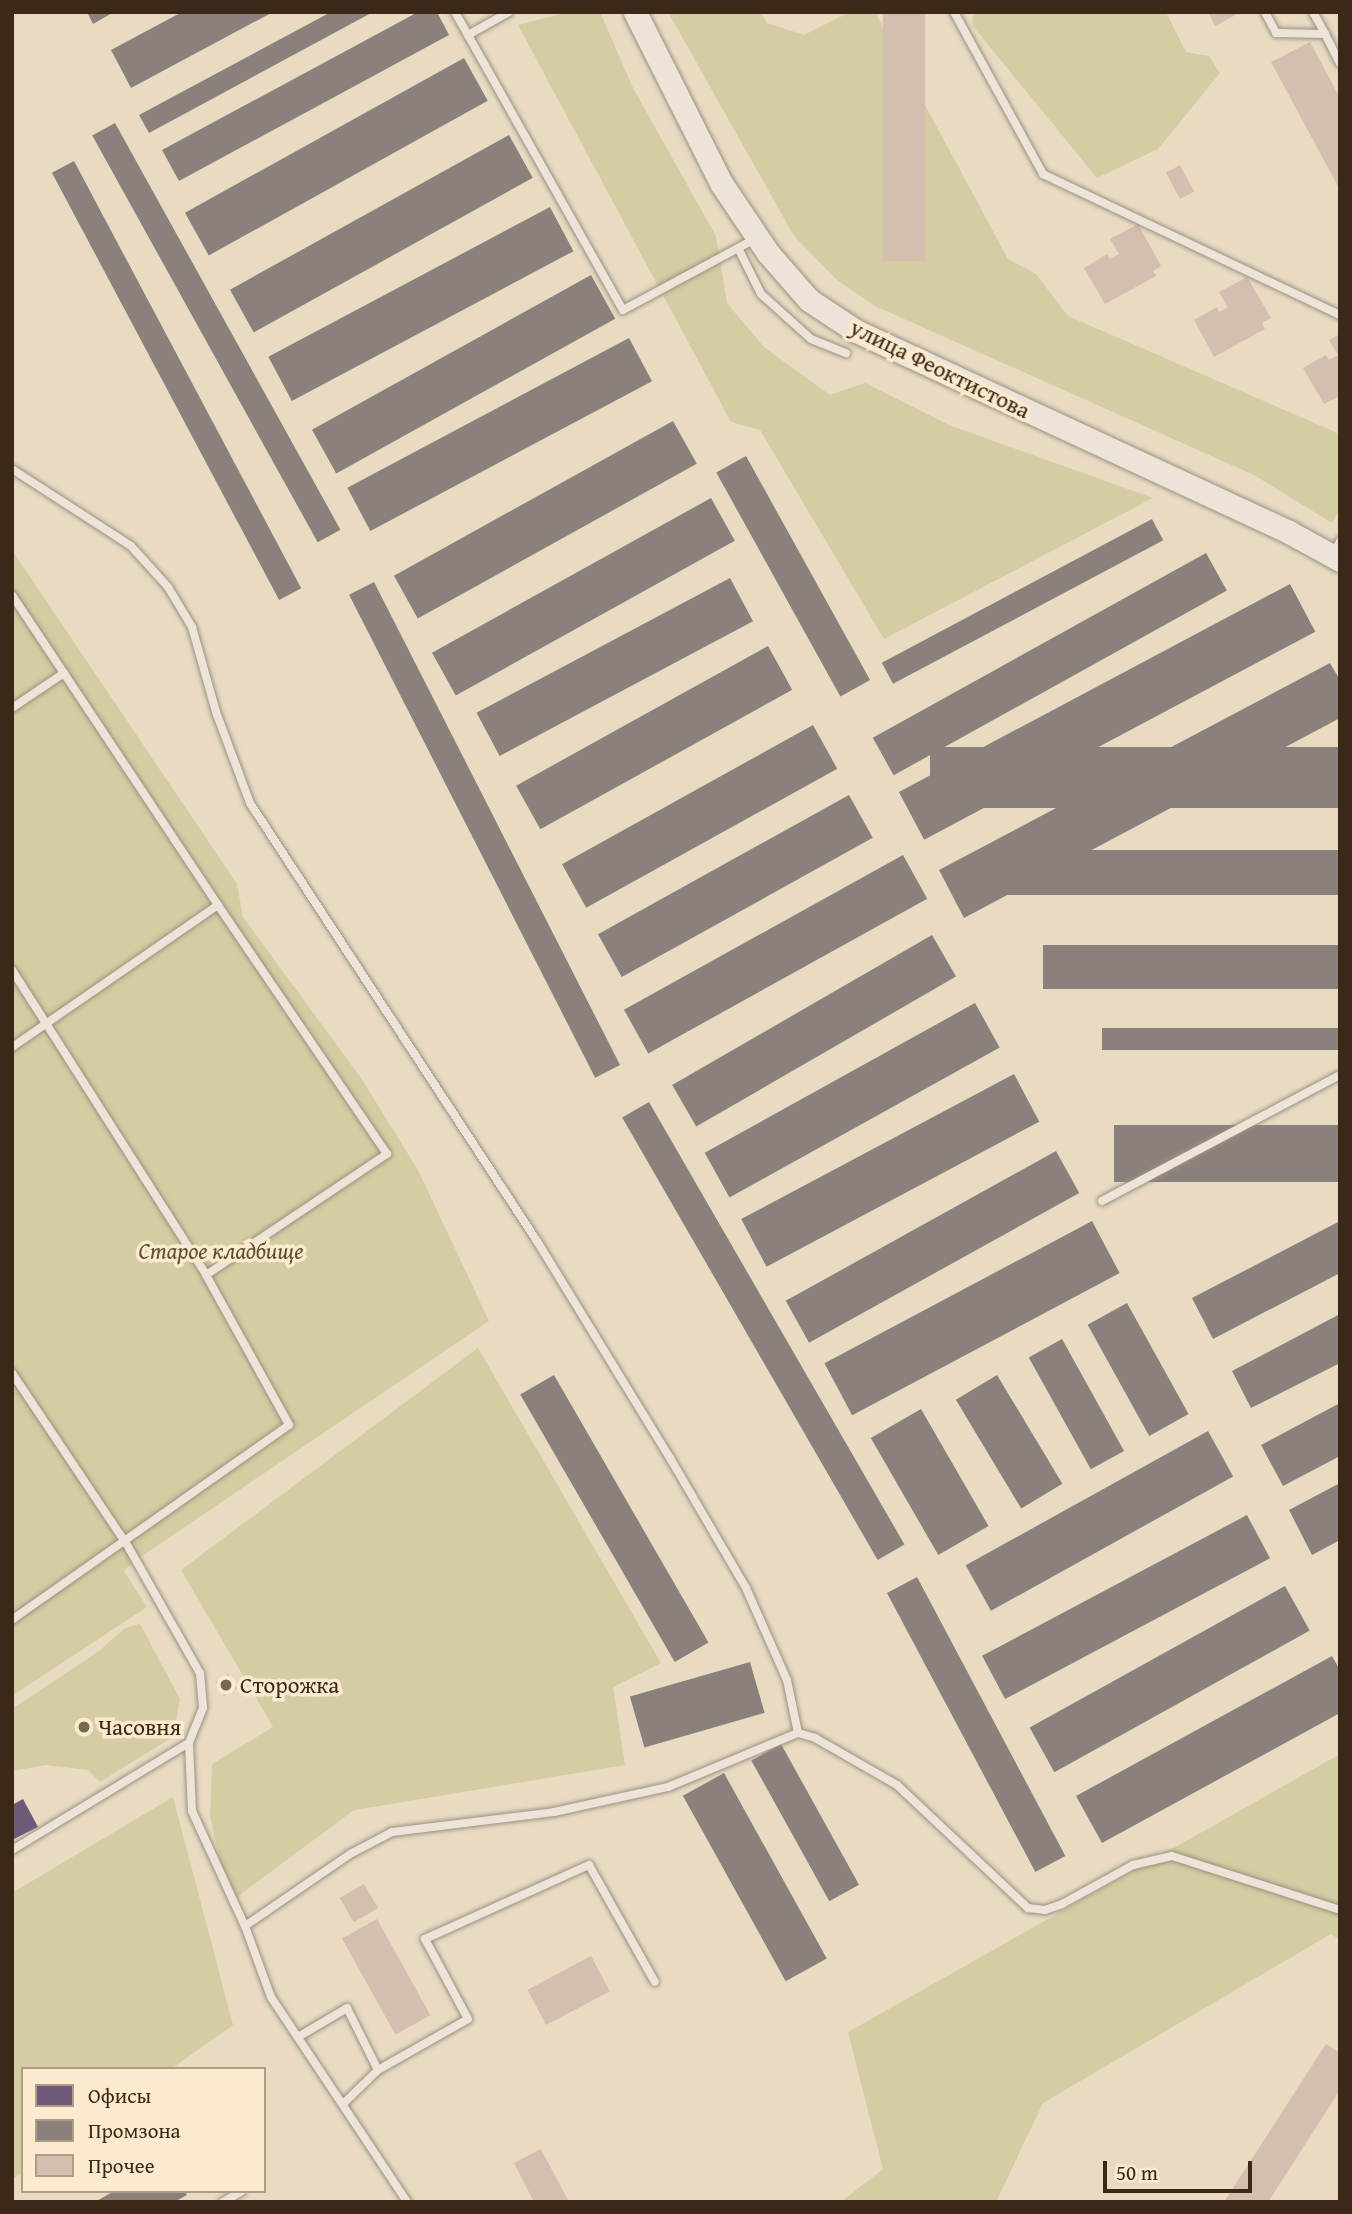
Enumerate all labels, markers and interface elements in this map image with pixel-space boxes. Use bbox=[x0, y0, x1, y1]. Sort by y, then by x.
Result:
street label: улица Феоктистова bbox=[846, 313, 1034, 425]
park label: Старое кладбище bbox=[139, 1237, 303, 1265]
place label: Сторожка bbox=[240, 1671, 339, 1699]
marker: Сторожка bbox=[218, 1677, 234, 1693]
place label: Часовня bbox=[98, 1713, 181, 1741]
marker: Часовня bbox=[76, 1719, 92, 1735]
legend bbox=[21, 2067, 266, 2193]
text: Офисы bbox=[88, 2080, 151, 2111]
text: Промзона bbox=[88, 2115, 181, 2146]
scale bar bbox=[1107, 2148, 1256, 2192]
text: Прочее bbox=[88, 2150, 155, 2181]
text: 50 m bbox=[1116, 2157, 1158, 2188]

